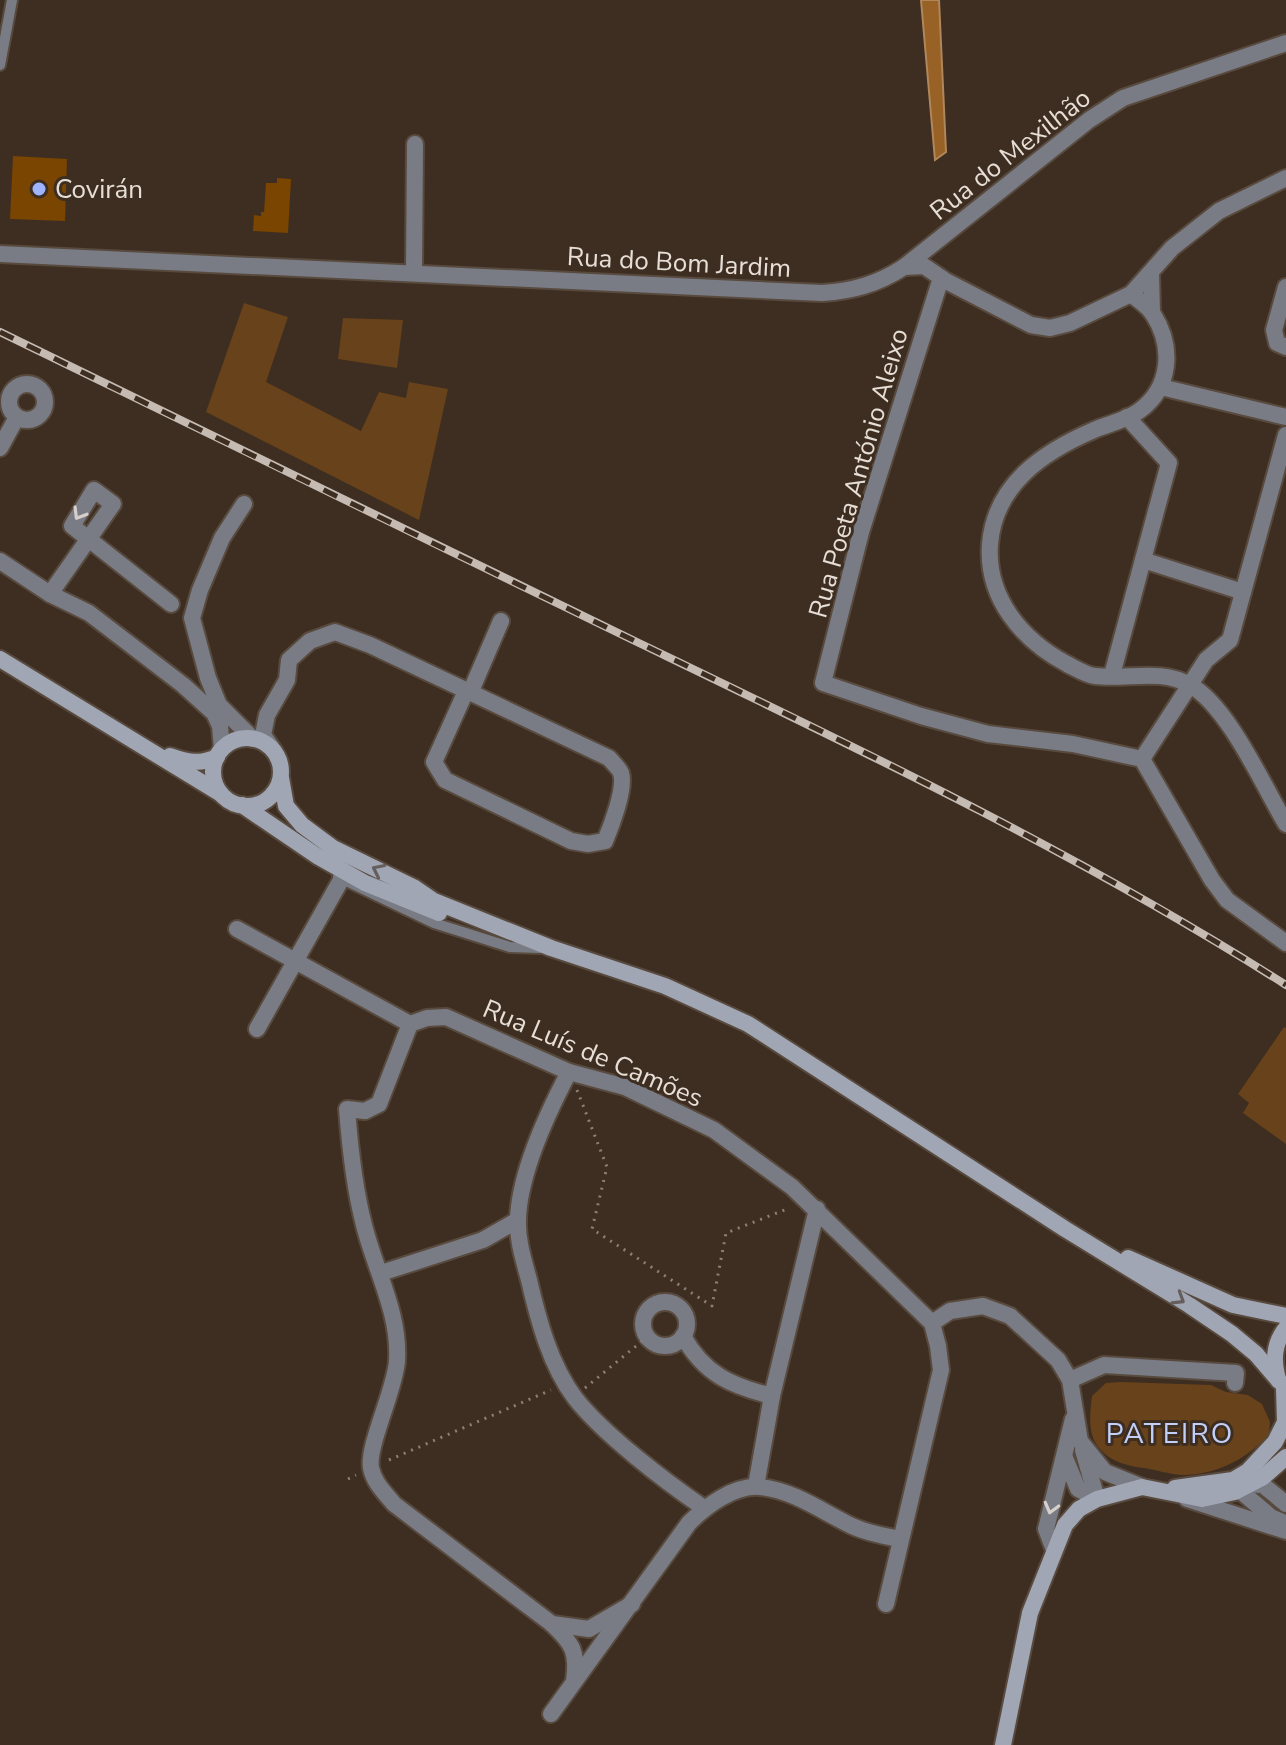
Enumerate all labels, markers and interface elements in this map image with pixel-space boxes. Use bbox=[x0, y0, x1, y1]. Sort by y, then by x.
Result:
street label: Rua do Mexilhão bbox=[923, 81, 1098, 228]
place label: Covirán bbox=[55, 172, 143, 207]
marker: Covirán bbox=[30, 180, 48, 198]
street label: Rua do Bom Jardim bbox=[566, 239, 792, 286]
street label: Rua Poeta António Aleixo bbox=[800, 324, 917, 622]
one-way arrow bbox=[74, 505, 89, 520]
one-way arrow bbox=[371, 864, 386, 880]
street label: Rua Luís de Camões bbox=[477, 991, 708, 1116]
one-way arrow bbox=[1170, 1289, 1185, 1305]
district label: PATEIRO bbox=[1106, 1415, 1234, 1453]
one-way arrow bbox=[1044, 1500, 1061, 1514]

